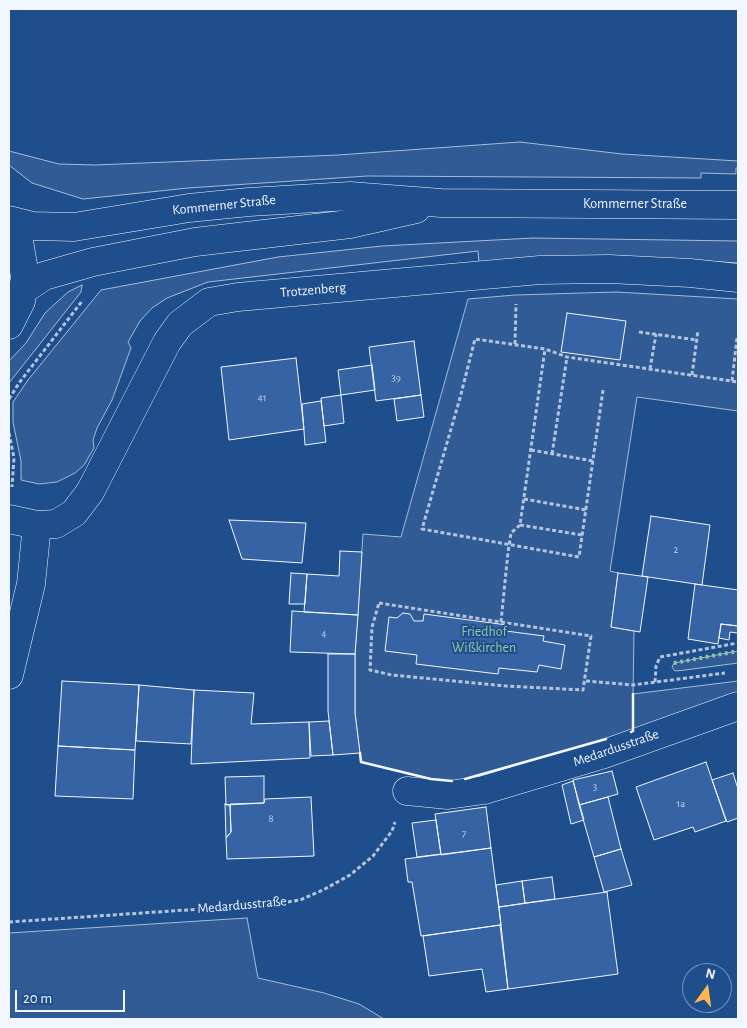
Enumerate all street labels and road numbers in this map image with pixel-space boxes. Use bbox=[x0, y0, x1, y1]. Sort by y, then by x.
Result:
street label: Kommerner Straße bbox=[171, 191, 277, 219]
street label: Kommerner Straße bbox=[583, 196, 687, 212]
street label: Trotzenberg bbox=[279, 279, 347, 301]
street label: Medardusstraße bbox=[571, 725, 661, 771]
street label: Medardusstraße bbox=[197, 893, 287, 917]

